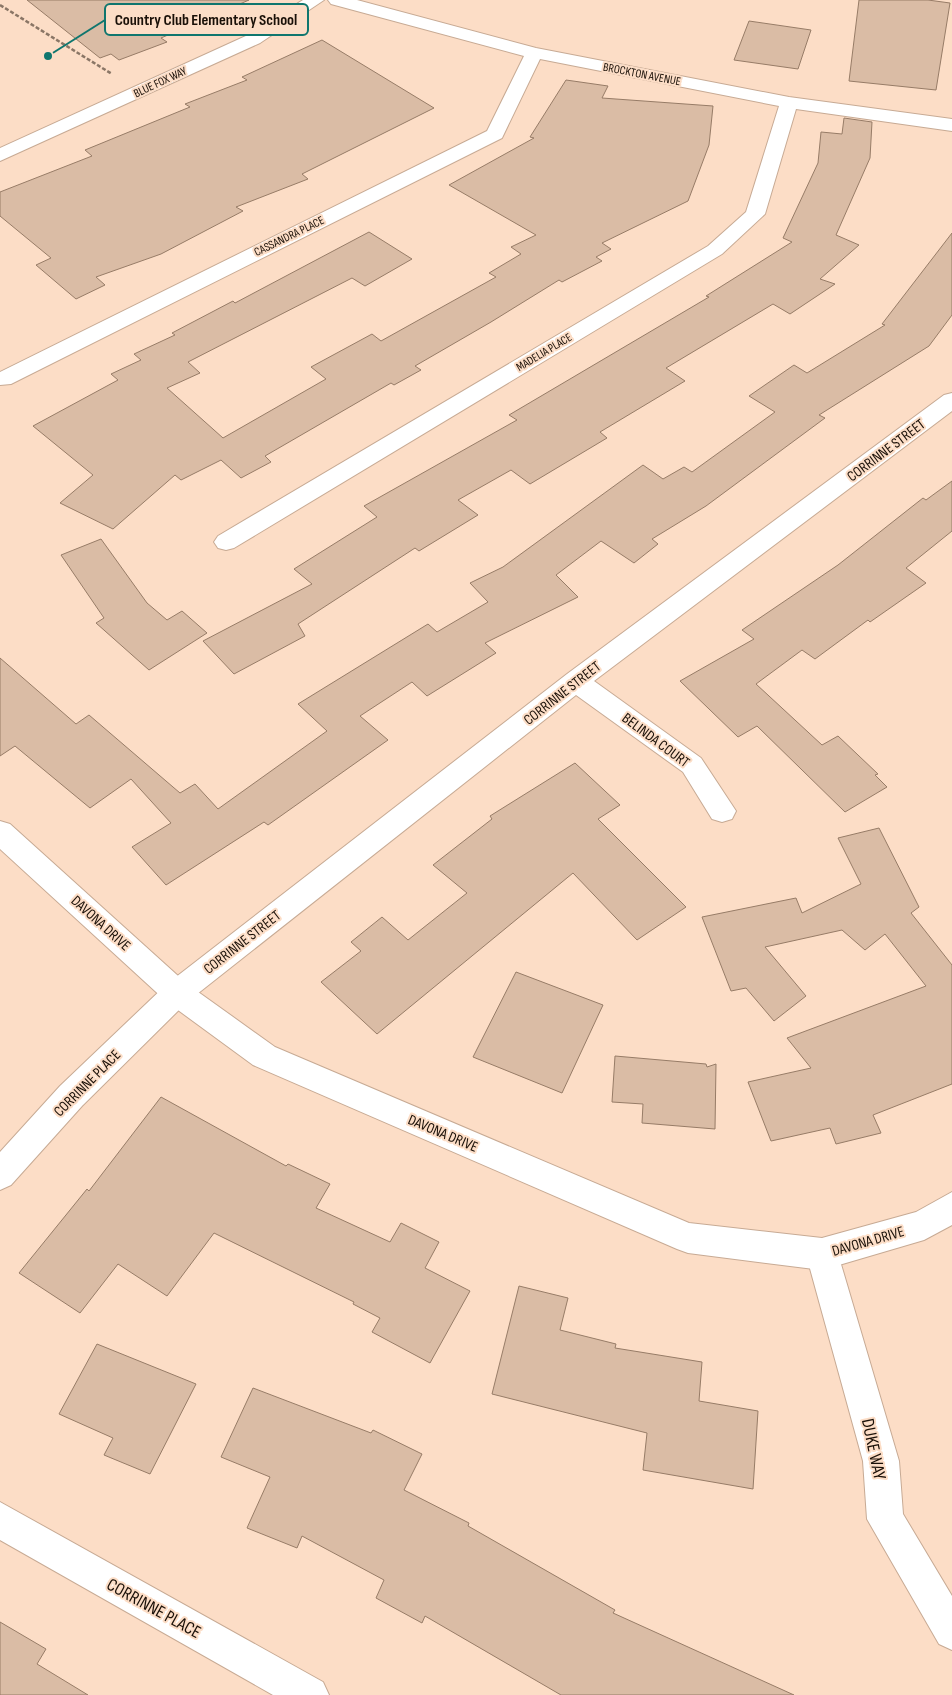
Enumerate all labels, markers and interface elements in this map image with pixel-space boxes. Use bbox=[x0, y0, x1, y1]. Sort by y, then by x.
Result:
callout: Country Club Elementary School bbox=[105, 4, 308, 35]
text: Country Club Elementary School bbox=[115, 11, 297, 30]
street label: BROCKTON AVENUE bbox=[602, 60, 682, 89]
street label: BLUE FOX WAY bbox=[131, 64, 189, 101]
street label: CASSANDRA PLACE bbox=[252, 213, 327, 260]
street label: MADELIA PLACE bbox=[514, 330, 575, 375]
street label: CORRINNE STREET bbox=[843, 415, 929, 486]
street label: CORRINNE STREET bbox=[520, 657, 605, 730]
street label: BELINDA COURT bbox=[618, 709, 693, 772]
street label: DAVONA DRIVE bbox=[67, 892, 134, 955]
street label: CORRINNE STREET bbox=[200, 906, 285, 979]
street label: CORRINNE PLACE bbox=[50, 1046, 125, 1121]
street label: DAVONA DRIVE bbox=[405, 1110, 481, 1157]
street label: DAVONA DRIVE bbox=[830, 1222, 906, 1261]
street label: DUKE WAY bbox=[857, 1417, 890, 1482]
street label: CORRINNE PLACE bbox=[103, 1574, 205, 1643]

